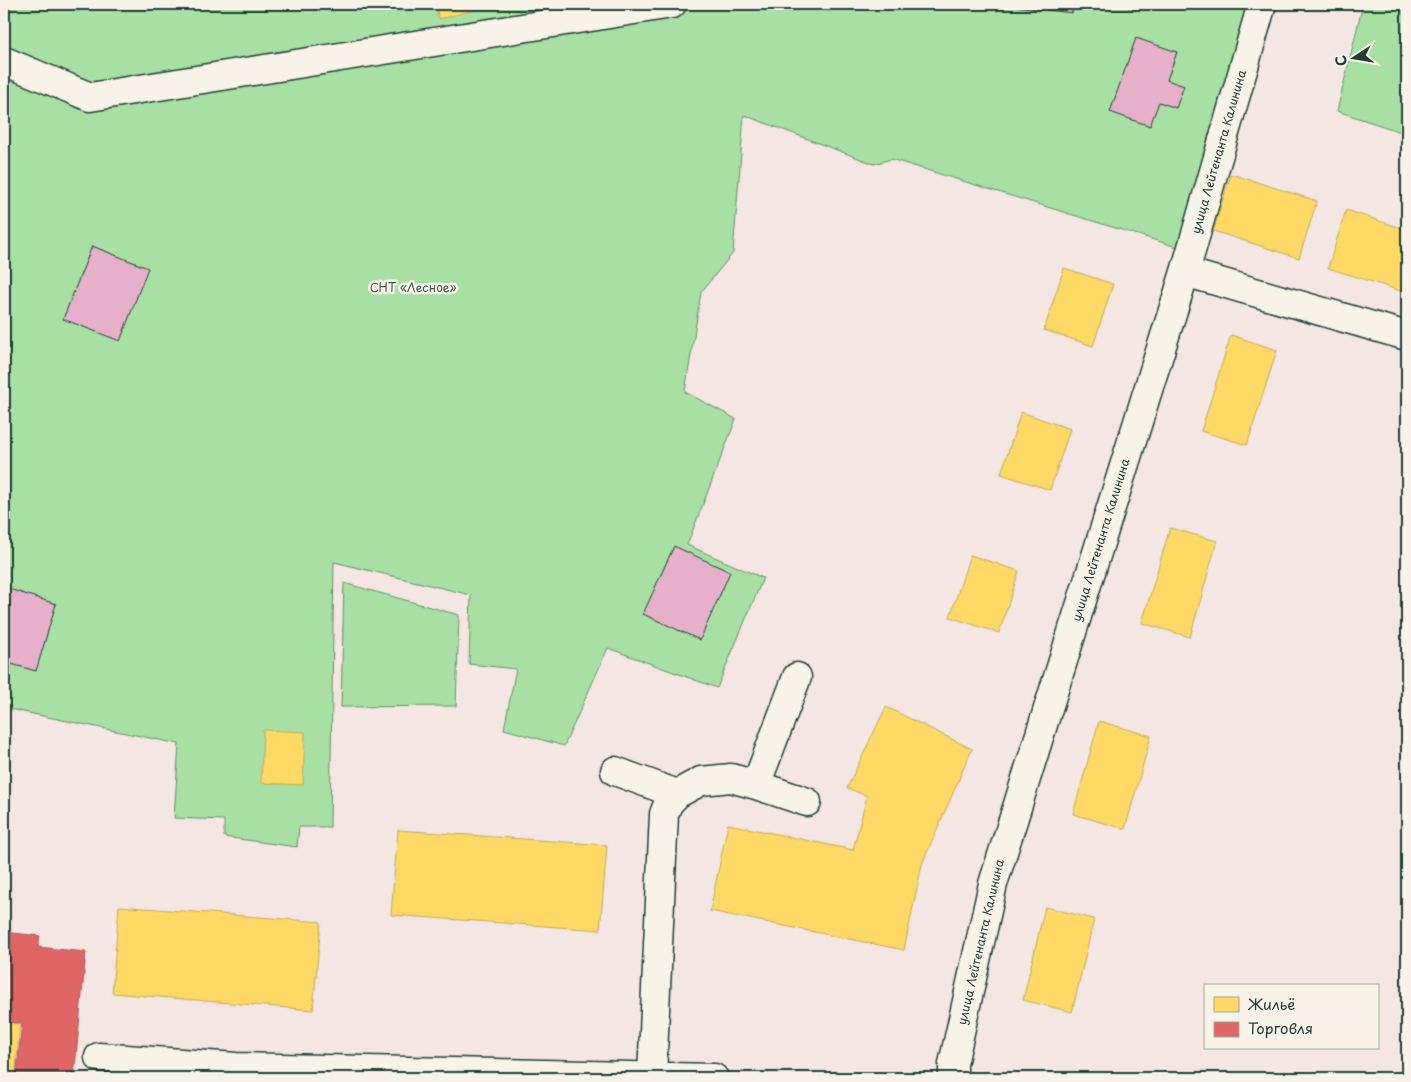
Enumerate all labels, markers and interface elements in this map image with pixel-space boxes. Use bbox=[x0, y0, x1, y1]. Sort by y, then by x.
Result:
north arrow bbox=[1328, 32, 1378, 82]
text: С bbox=[1329, 53, 1352, 68]
street label: улица Лейтенанта Калинина bbox=[1186, 67, 1250, 236]
park label: СНТ «Лесное» bbox=[370, 278, 456, 296]
street label: улица Лейтенанта Калинина bbox=[1067, 456, 1134, 623]
street label: улица Лейтенанта Калинина bbox=[952, 857, 1008, 1026]
legend bbox=[1204, 984, 1378, 1050]
text: Жильё bbox=[1247, 992, 1295, 1015]
text: Торговля bbox=[1248, 1016, 1313, 1039]

